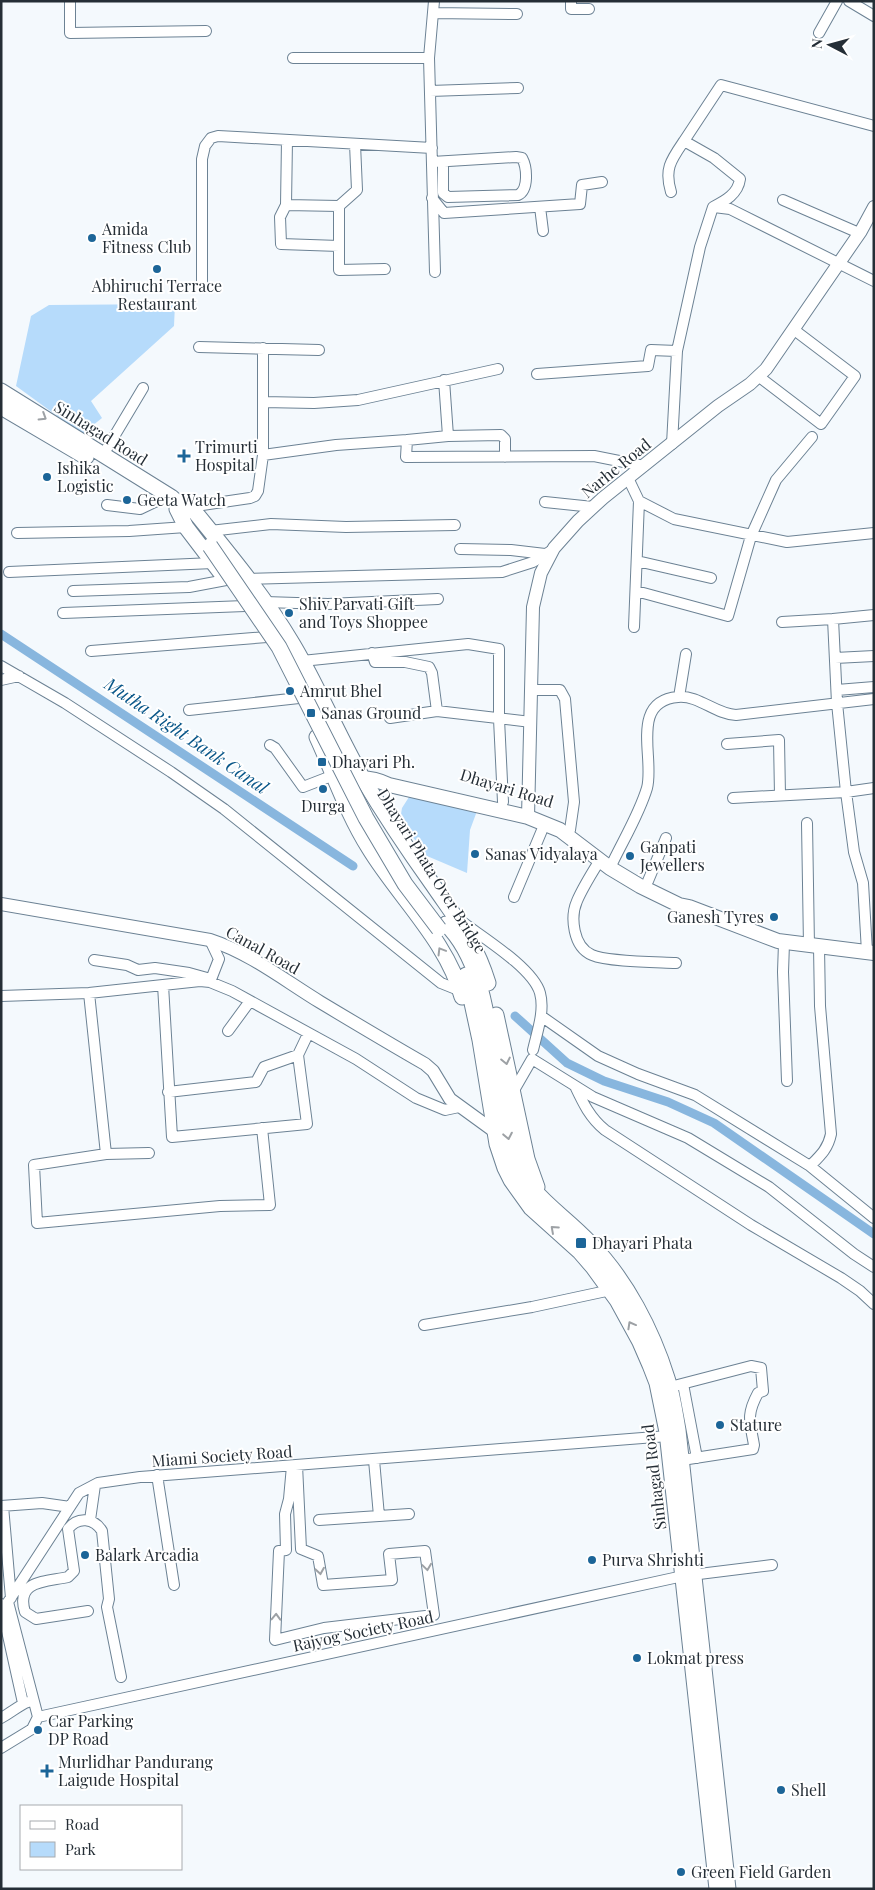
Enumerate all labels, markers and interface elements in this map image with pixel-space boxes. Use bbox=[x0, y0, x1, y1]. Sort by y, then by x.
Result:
north arrow bbox=[805, 20, 855, 70]
text: N bbox=[807, 38, 827, 50]
place label: Amida Fitness Club bbox=[101, 218, 191, 257]
marker: Amida Fitness Club bbox=[86, 232, 98, 244]
marker: Abhiruchi Terrace Restaurant bbox=[151, 263, 163, 275]
place label: Abhiruchi Terrace Restaurant bbox=[91, 275, 222, 314]
street label: Sinhagad Road bbox=[51, 396, 152, 470]
one-way arrow bbox=[37, 411, 46, 421]
street label: Narhe Road bbox=[577, 433, 655, 502]
place label: Trimurti Hospital bbox=[195, 436, 258, 475]
marker: Trimurti Hospital bbox=[177, 449, 191, 463]
place label: Ishika Logistic bbox=[57, 457, 114, 496]
marker: Ishika Logistic bbox=[41, 471, 53, 483]
place label: Geeta Watch bbox=[137, 489, 226, 510]
marker: Geeta Watch bbox=[121, 494, 133, 506]
place label: Shiv Parvati Gift and Toys Shoppee bbox=[299, 593, 428, 632]
marker: Shiv Parvati Gift and Toys Shoppee bbox=[283, 607, 295, 619]
water label: Mutha Right Bank Canal bbox=[99, 671, 274, 799]
place label: Amrut Bhel bbox=[299, 680, 382, 701]
marker: Amrut Bhel bbox=[284, 685, 296, 697]
place label: Sanas Ground bbox=[321, 702, 421, 723]
marker: Sanas Ground bbox=[305, 707, 317, 719]
place label: Dhayari Ph. bbox=[332, 751, 415, 772]
marker: Dhayari Ph. bbox=[316, 756, 328, 768]
street label: Dhayari Road bbox=[458, 763, 556, 812]
marker: Durga bbox=[317, 783, 329, 795]
street label: Dhayari Phata Over Bridge bbox=[373, 785, 492, 957]
place label: Durga bbox=[301, 795, 345, 816]
place label: Ganpati Jewellers bbox=[639, 836, 705, 875]
place label: Sanas Vidyalaya bbox=[485, 843, 598, 864]
marker: Sanas Vidyalaya bbox=[469, 848, 481, 860]
marker: Ganpati Jewellers bbox=[624, 850, 636, 862]
place label: Ganesh Tyres bbox=[667, 906, 764, 927]
marker: Ganesh Tyres bbox=[768, 911, 780, 923]
street label: Canal Road bbox=[223, 921, 304, 978]
one-way arrow bbox=[438, 948, 448, 957]
one-way arrow bbox=[500, 1057, 511, 1066]
one-way arrow bbox=[502, 1131, 513, 1140]
one-way arrow bbox=[551, 1226, 560, 1235]
place label: Dhayari Phata bbox=[592, 1232, 693, 1253]
marker: Dhayari Phata bbox=[574, 1236, 588, 1250]
one-way arrow bbox=[627, 1321, 637, 1330]
place label: Stature bbox=[730, 1414, 782, 1435]
marker: Stature bbox=[714, 1419, 726, 1431]
street label: Sinhagad Road bbox=[637, 1423, 670, 1531]
street label: Miami Society Road bbox=[151, 1440, 293, 1471]
place label: Balark Arcadia bbox=[95, 1544, 199, 1565]
marker: Balark Arcadia bbox=[79, 1549, 91, 1561]
place label: Purva Shrishti bbox=[602, 1549, 704, 1570]
marker: Purva Shrishti bbox=[586, 1554, 598, 1566]
one-way arrow bbox=[421, 1563, 432, 1571]
one-way arrow bbox=[315, 1567, 325, 1575]
street label: Rajyog Society Road bbox=[291, 1605, 435, 1656]
one-way arrow bbox=[270, 1613, 281, 1621]
place label: Lokmat press bbox=[647, 1647, 744, 1668]
marker: Lokmat press bbox=[631, 1652, 643, 1664]
place label: Car Parking DP Road bbox=[48, 1710, 134, 1749]
marker: Car Parking DP Road bbox=[32, 1724, 44, 1736]
place label: Murlidhar Pandurang Laigude Hospital bbox=[58, 1751, 213, 1790]
marker: Murlidhar Pandurang Laigude Hospital bbox=[40, 1764, 54, 1778]
place label: Shell bbox=[791, 1779, 827, 1800]
marker: Shell bbox=[775, 1784, 787, 1796]
legend bbox=[20, 1805, 182, 1870]
text: Road bbox=[65, 1814, 99, 1834]
text: Park bbox=[65, 1839, 97, 1859]
place label: Green Field Garden bbox=[691, 1861, 832, 1882]
marker: Green Field Garden bbox=[675, 1866, 687, 1878]

